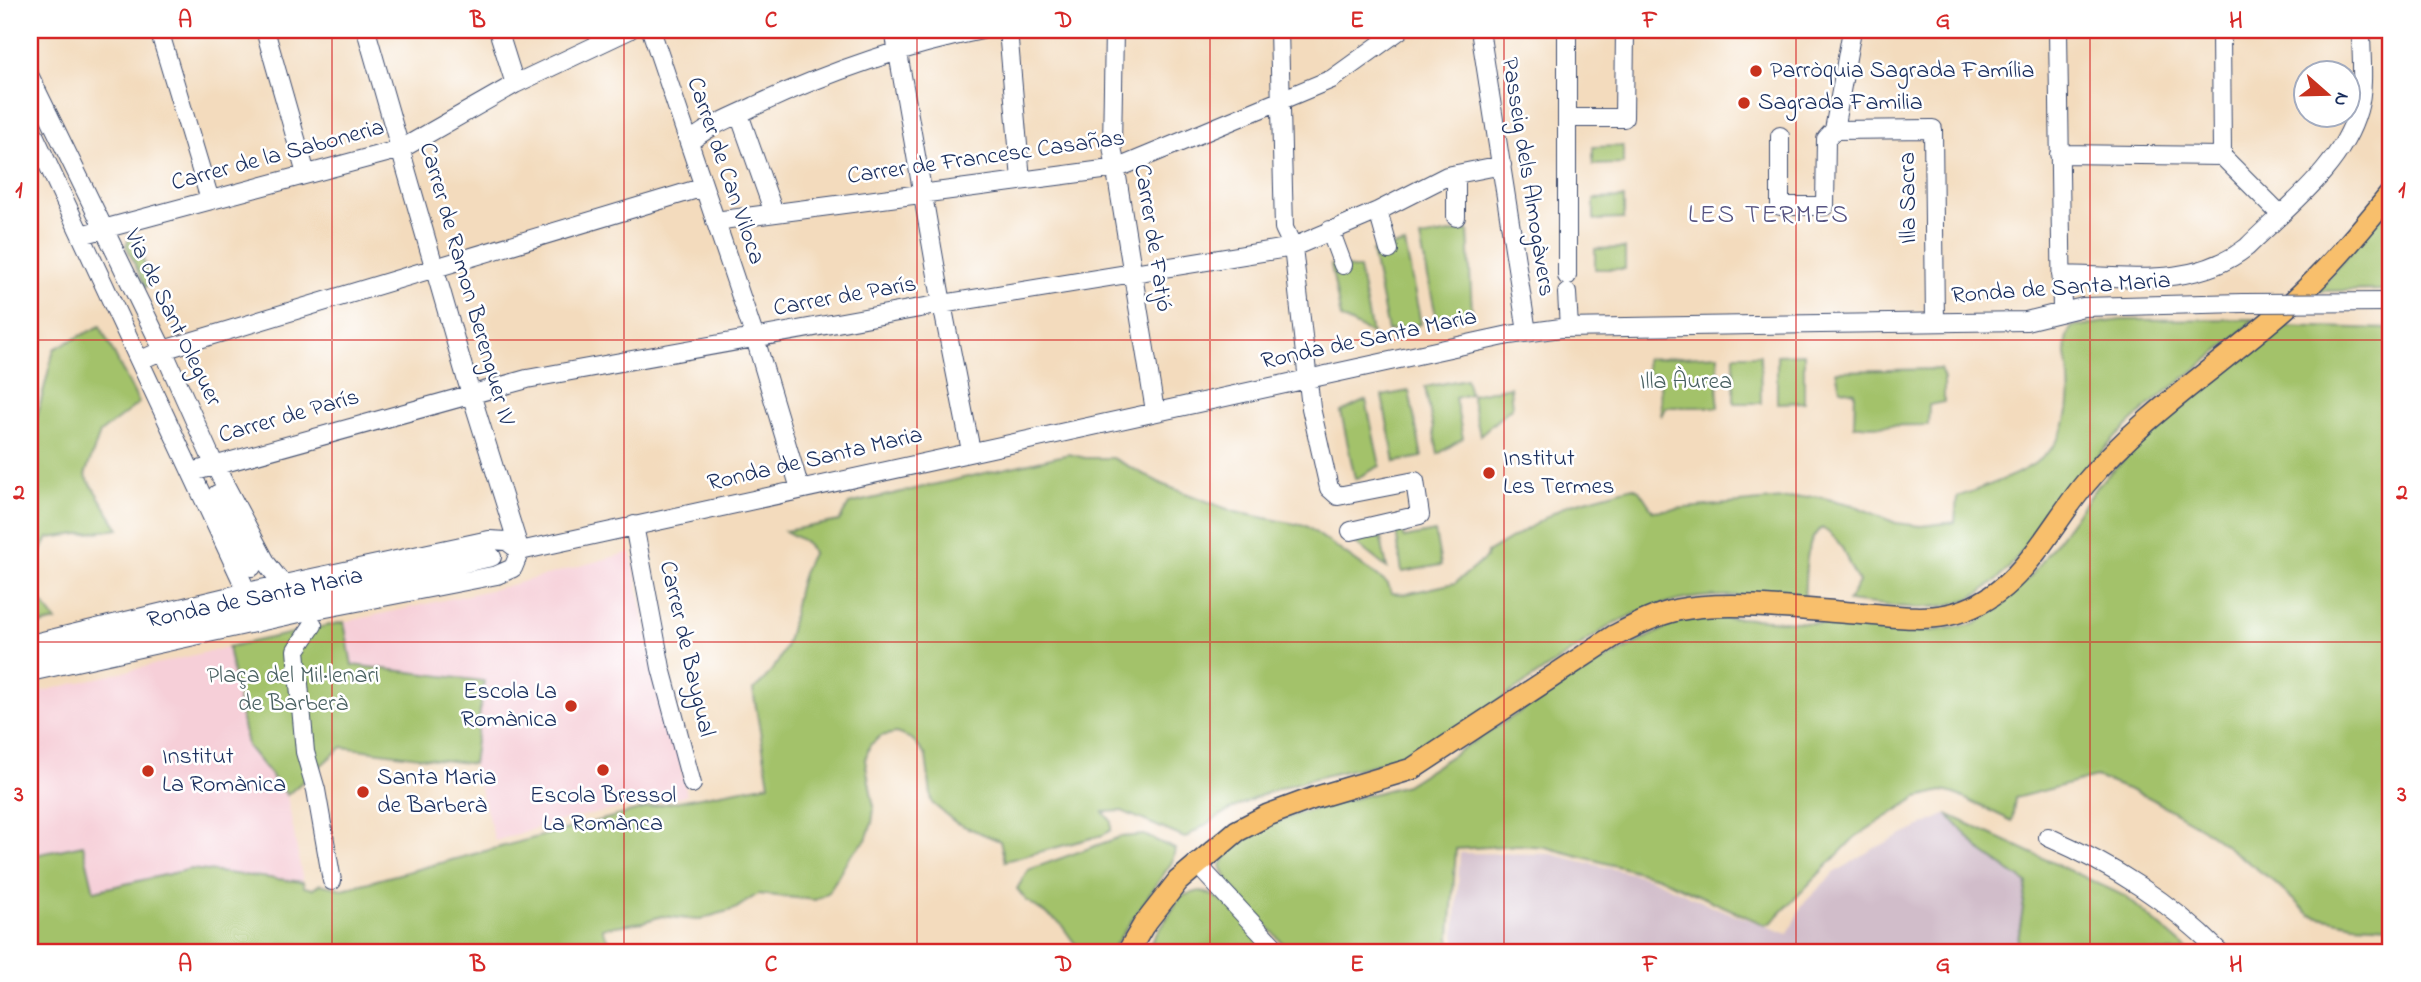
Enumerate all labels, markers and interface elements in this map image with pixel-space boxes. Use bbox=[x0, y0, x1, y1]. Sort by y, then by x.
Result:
text: A bbox=[178, 5, 192, 38]
text: B bbox=[469, 5, 486, 38]
text: C bbox=[765, 5, 778, 38]
text: D bbox=[1055, 5, 1072, 38]
text: E bbox=[1350, 5, 1364, 38]
text: F bbox=[1642, 5, 1658, 38]
text: G bbox=[1936, 5, 1950, 38]
text: H bbox=[2229, 5, 2243, 38]
place label: Parròquia Sagrada Família bbox=[1770, 54, 2034, 89]
street label: Passeig dels Almogàvers bbox=[1491, 55, 1563, 299]
north arrow bbox=[2292, 60, 2362, 130]
marker: Parròquia Sagrada Família bbox=[1748, 63, 1764, 79]
street label: Carrer de Can Viloca bbox=[676, 72, 774, 270]
place label: Sagrada Familia bbox=[1758, 86, 1923, 121]
text: N bbox=[2326, 88, 2356, 110]
marker: Sagrada Familia bbox=[1736, 95, 1752, 111]
street label: Carrer de la Saboneria bbox=[168, 111, 388, 201]
street label: Carrer de Francesc Casañas bbox=[845, 121, 1127, 195]
street label: Carrer de Ramon Berenguer IV bbox=[409, 138, 523, 430]
street label: Illa Sacra bbox=[1891, 152, 1927, 244]
street label: Carrer de Fatjó bbox=[1123, 162, 1181, 314]
text: 1 bbox=[15, 175, 23, 208]
text: 1 bbox=[2398, 175, 2406, 208]
district label: LES TERMES bbox=[1688, 197, 1850, 235]
street label: Via de Sant Oleguer bbox=[113, 222, 230, 413]
street label: Ronda de Santa Maria bbox=[1950, 264, 2172, 314]
street label: Carrer de París bbox=[771, 267, 919, 327]
street label: Ronda de Santa Maria bbox=[1258, 300, 1480, 380]
park label: Illa Àurea bbox=[1640, 365, 1732, 400]
street label: Carrer de París bbox=[215, 380, 363, 454]
street label: Ronda de Santa Maria bbox=[704, 418, 926, 502]
place label: Institut Les Termes bbox=[1503, 442, 1614, 505]
marker: Institut Les Termes bbox=[1481, 465, 1497, 481]
text: 2 bbox=[12, 477, 25, 510]
text: 2 bbox=[2395, 477, 2408, 510]
street label: Carrer de Baygual bbox=[648, 558, 723, 741]
street label: Ronda de Santa Maria bbox=[144, 559, 366, 639]
park label: Plaça del Mil·lenari de Barberà bbox=[207, 659, 379, 722]
place label: Escola La Romànica bbox=[461, 675, 557, 738]
marker: Escola La Romànica bbox=[563, 698, 579, 714]
place label: Institut La Romànica bbox=[162, 740, 286, 803]
place label: Santa Maria de Barberà bbox=[377, 761, 496, 824]
marker: Escola Bressol La Romànca bbox=[595, 762, 611, 778]
marker: Institut La Romànica bbox=[140, 763, 156, 779]
text: 3 bbox=[13, 779, 24, 812]
place label: Escola Bressol La Romànca bbox=[530, 779, 676, 842]
text: 3 bbox=[2396, 779, 2407, 812]
marker: Santa Maria de Barberà bbox=[355, 784, 371, 800]
text: A bbox=[178, 949, 192, 982]
text: B bbox=[469, 949, 486, 982]
text: C bbox=[765, 949, 778, 982]
text: D bbox=[1055, 949, 1072, 982]
text: E bbox=[1350, 949, 1364, 982]
text: F bbox=[1642, 949, 1658, 982]
text: G bbox=[1936, 949, 1950, 982]
text: H bbox=[2229, 949, 2243, 982]

